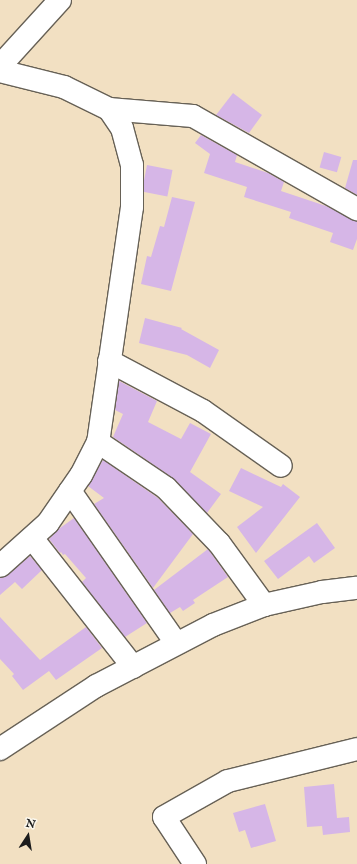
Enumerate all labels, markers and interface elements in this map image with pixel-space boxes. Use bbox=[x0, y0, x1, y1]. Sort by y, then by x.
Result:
north arrow bbox=[8, 816, 48, 856]
text: N bbox=[24, 816, 37, 832]

